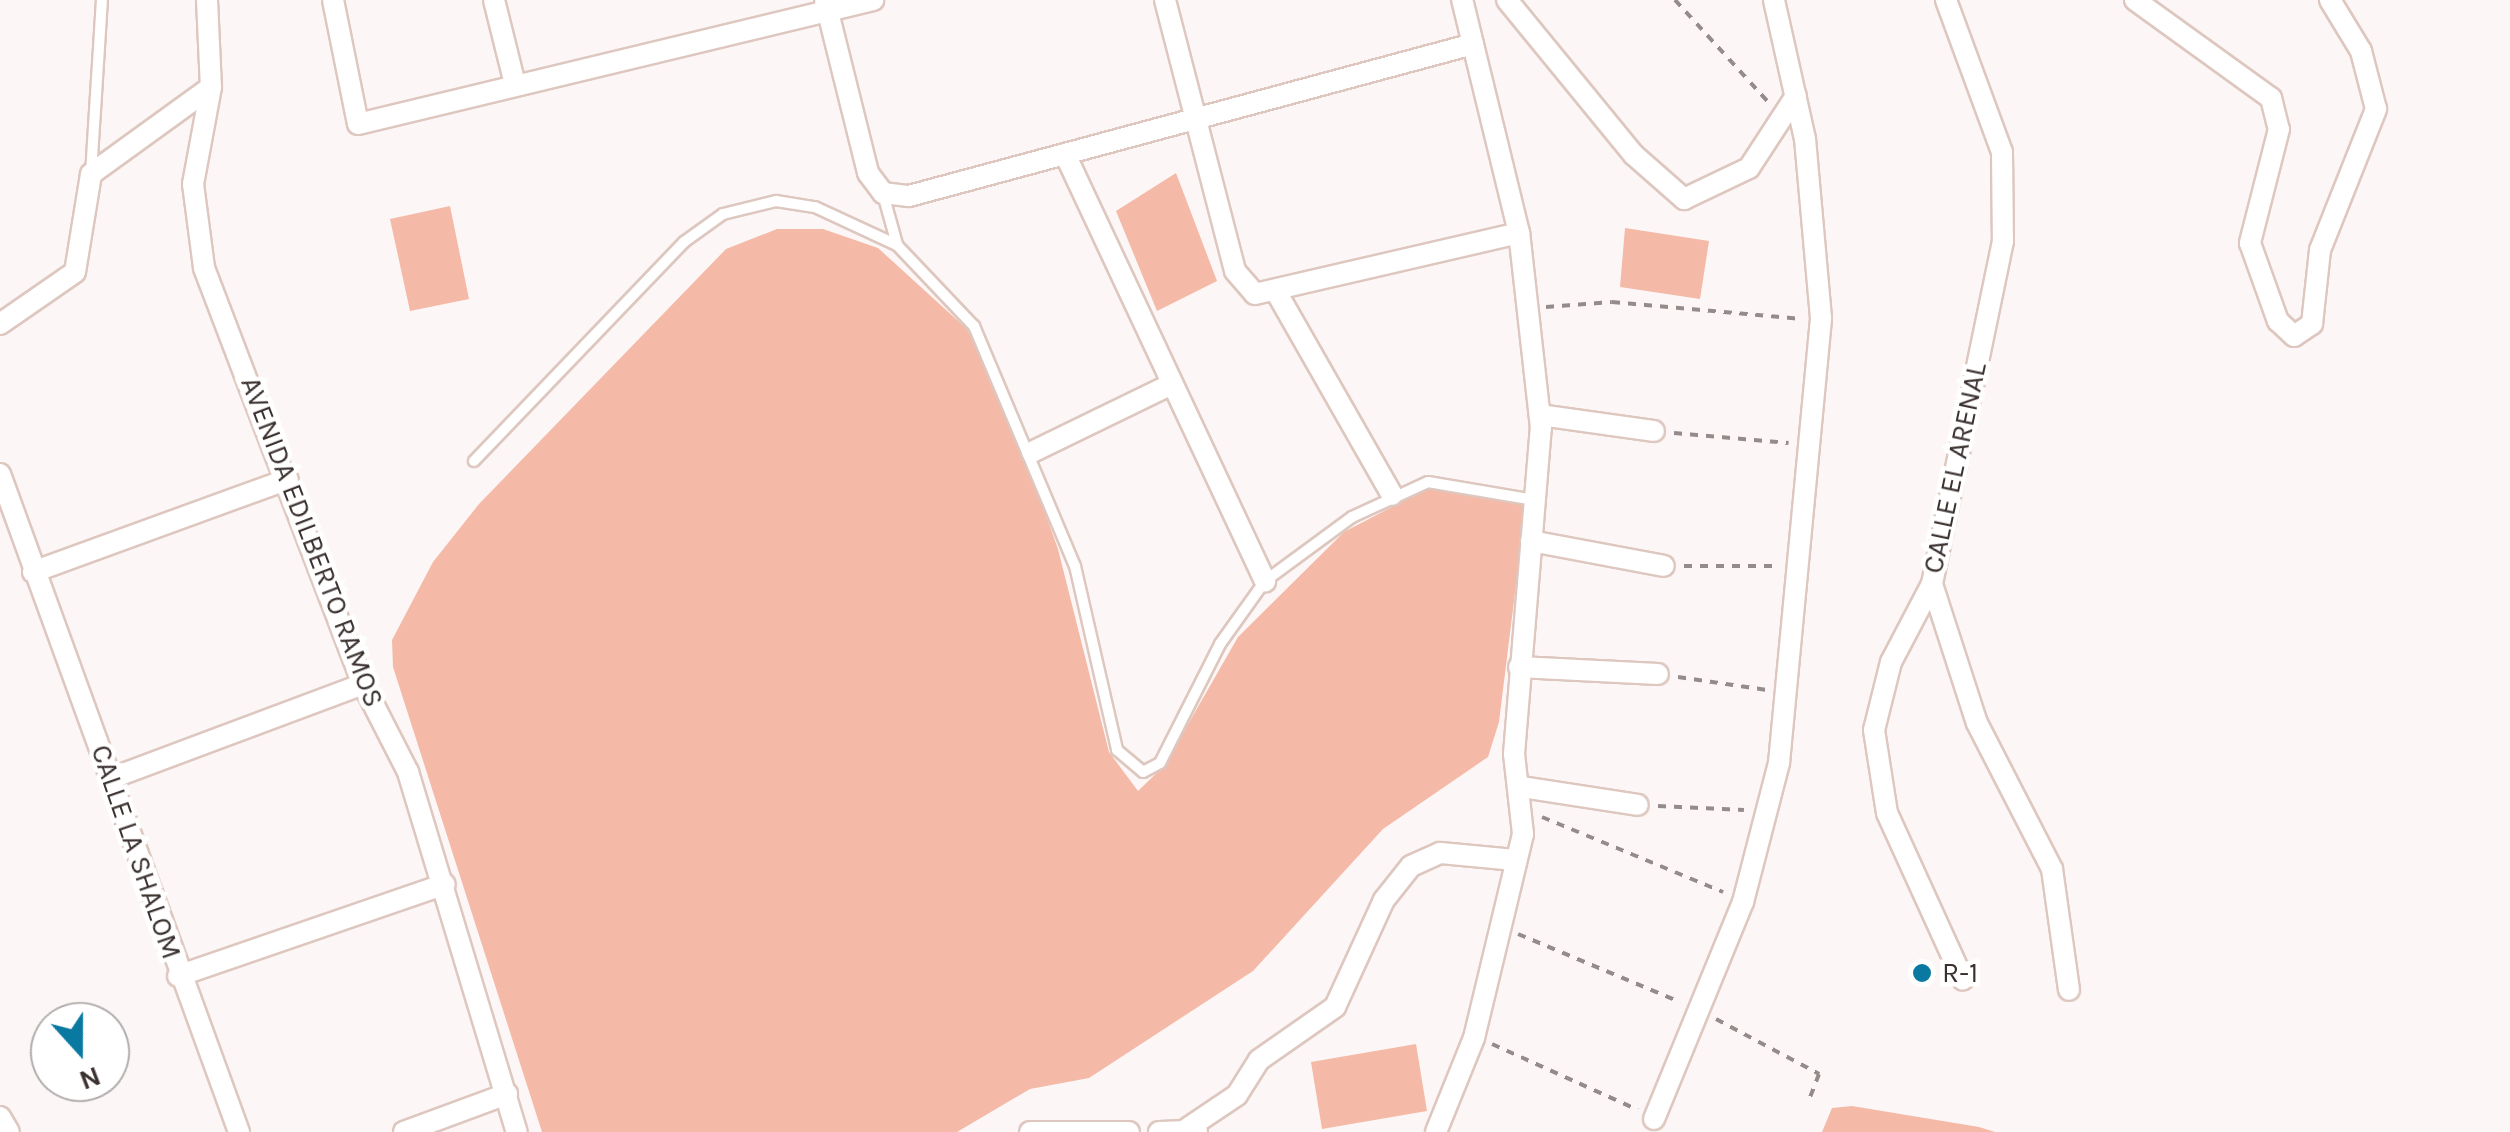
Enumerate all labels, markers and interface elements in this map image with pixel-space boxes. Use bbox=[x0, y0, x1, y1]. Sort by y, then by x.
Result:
street label: CALLE EL ARENAL bbox=[1916, 360, 1994, 576]
street label: AVENIDA EDILBERTO RAMOS bbox=[233, 372, 391, 712]
street label: CALLE LA SHALOM bbox=[84, 741, 188, 963]
place label: R-1 bbox=[1942, 956, 1978, 990]
marker: R-1 bbox=[1911, 962, 1933, 984]
north arrow bbox=[30, 1002, 130, 1102]
text: N bbox=[75, 1060, 106, 1098]

